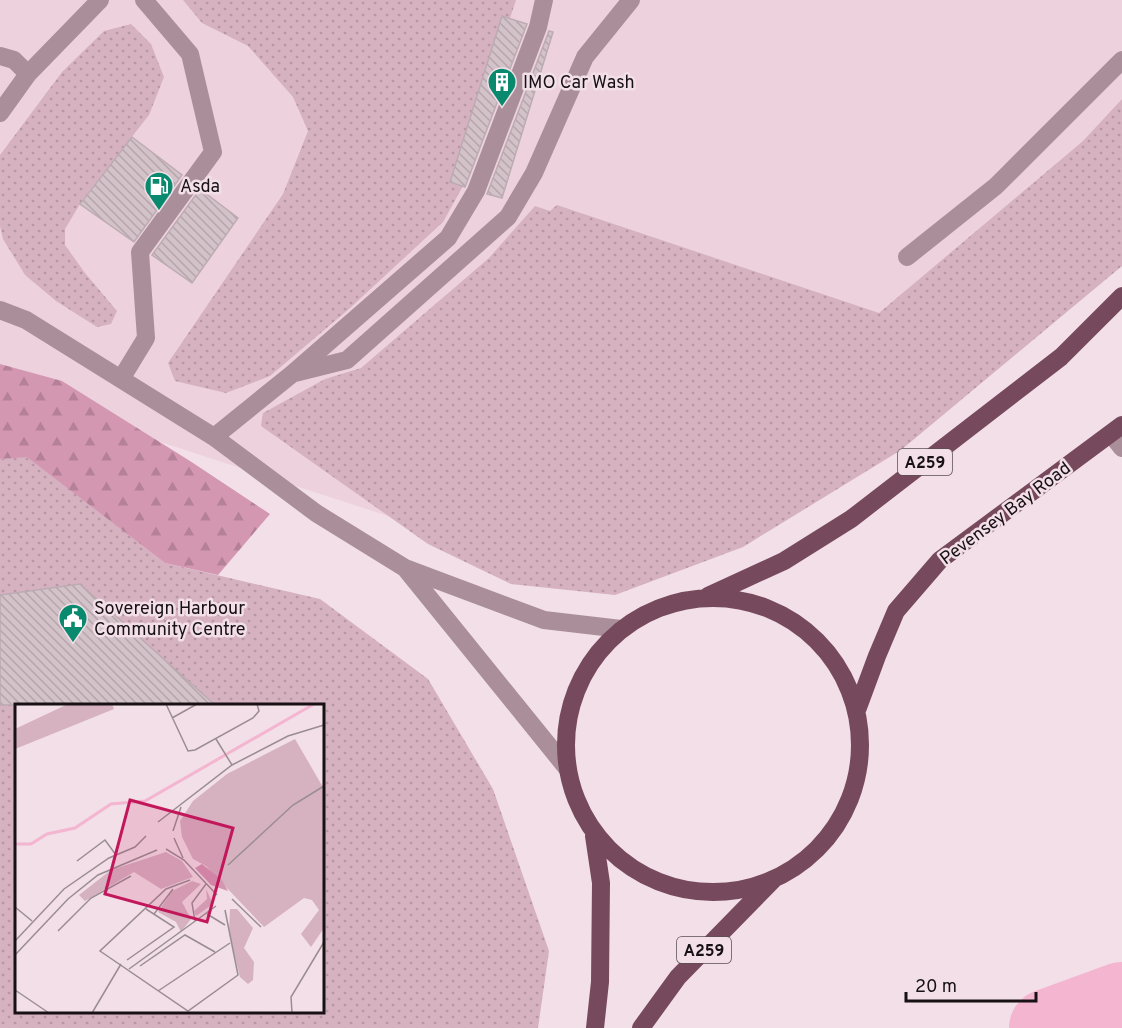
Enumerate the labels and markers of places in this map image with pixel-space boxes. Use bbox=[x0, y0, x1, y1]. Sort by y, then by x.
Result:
building icon: IMO Car Wash bbox=[486, 66, 518, 108]
place label: IMO Car Wash bbox=[523, 72, 635, 95]
fuel station icon: Asda bbox=[143, 170, 175, 212]
place label: Asda bbox=[180, 176, 220, 199]
place label: Sovereign Harbour Community Centre bbox=[94, 598, 245, 642]
public building icon: Sovereign Harbour Community Centre bbox=[57, 602, 89, 644]

